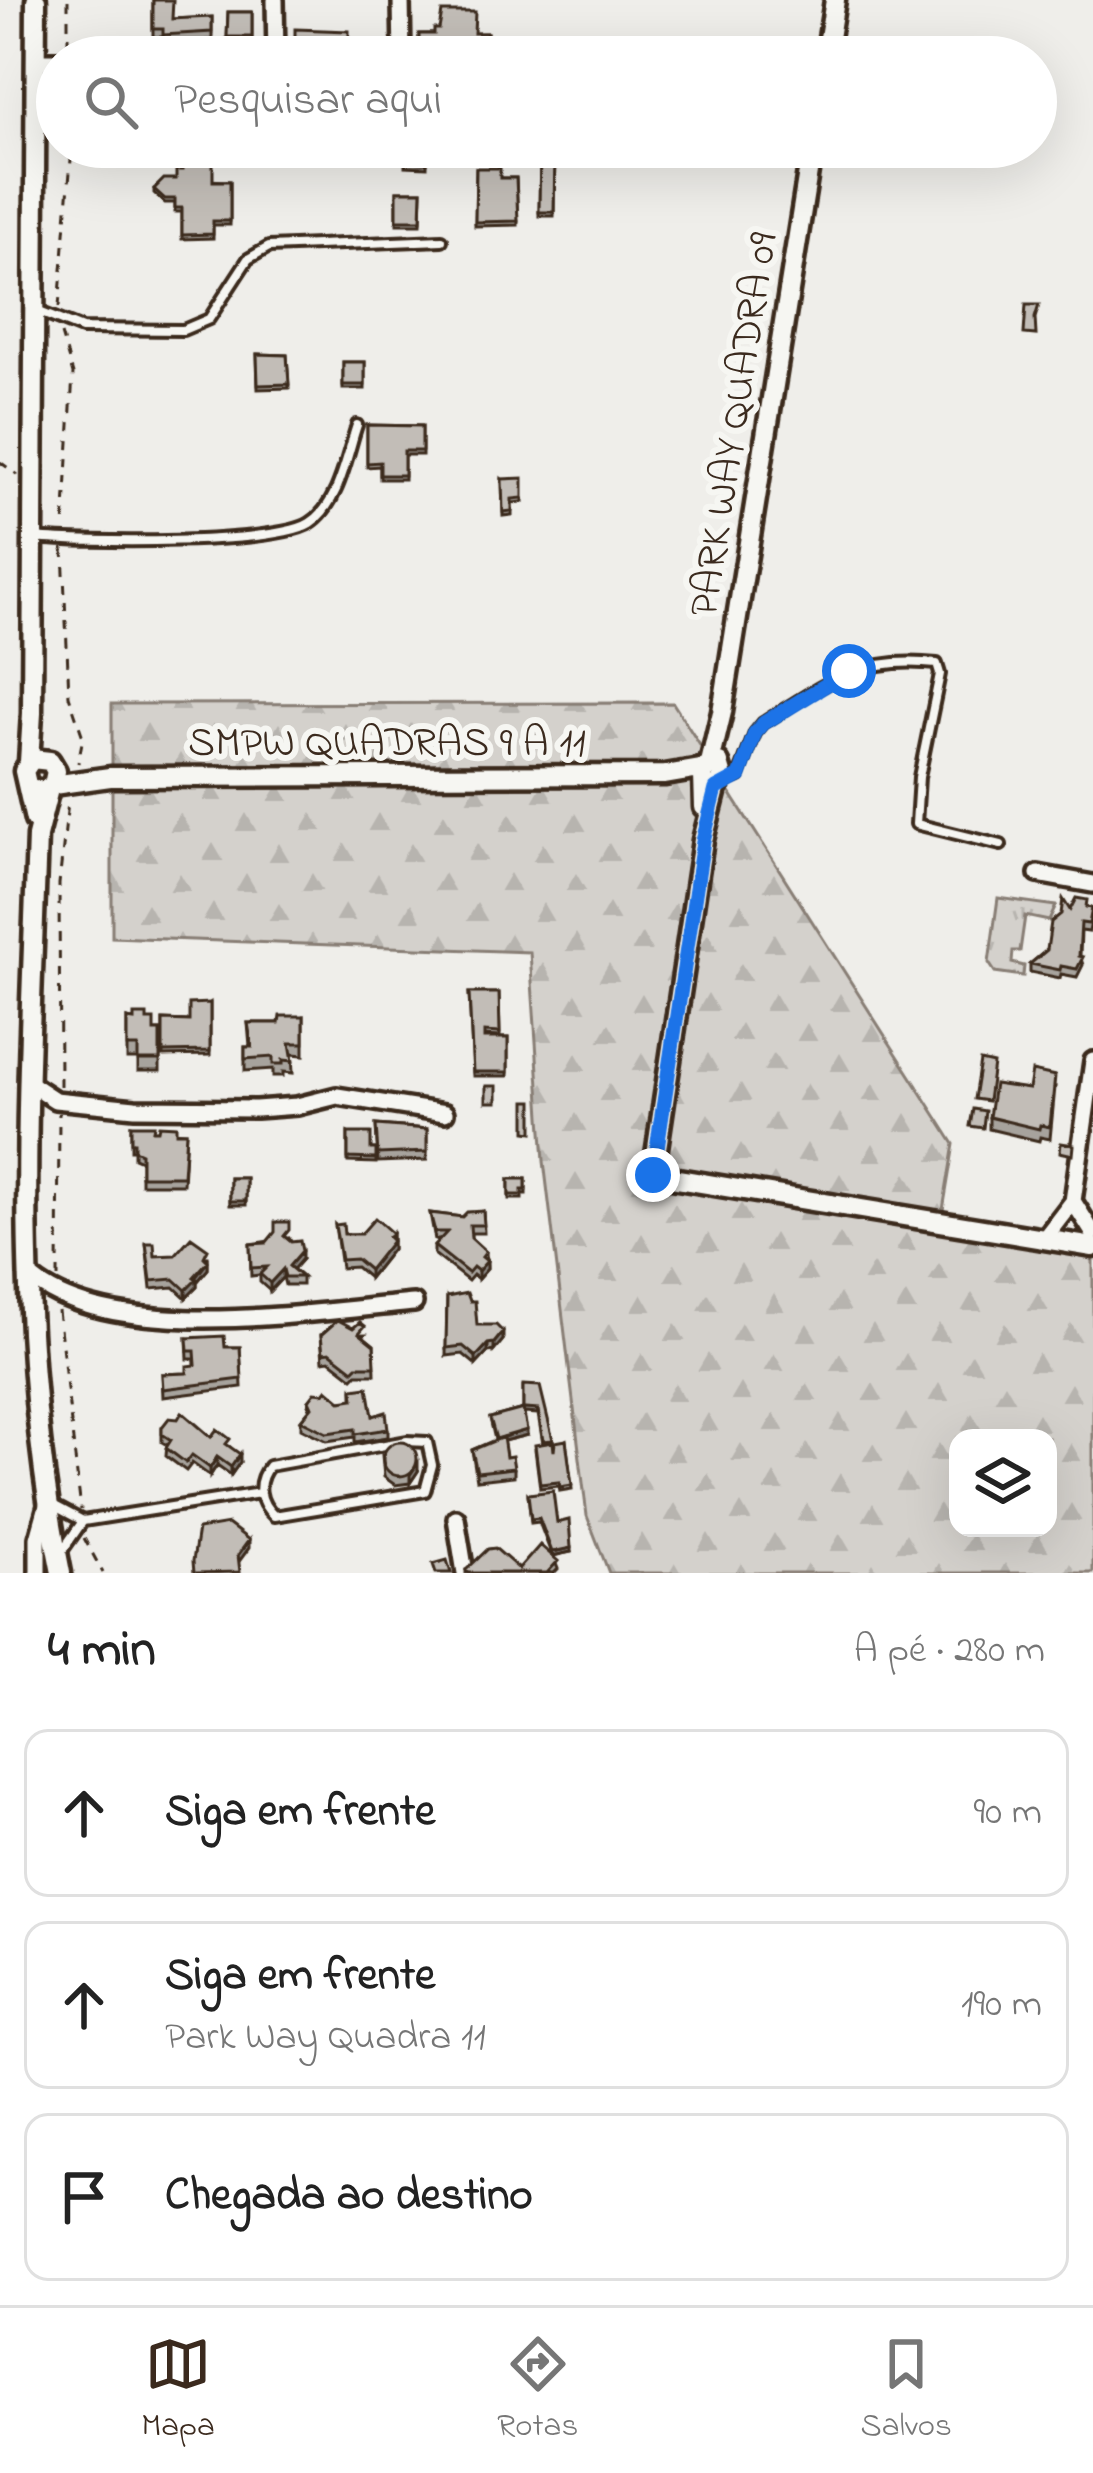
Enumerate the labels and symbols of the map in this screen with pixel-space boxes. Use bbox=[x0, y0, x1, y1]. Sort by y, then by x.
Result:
street label: PARK WAY QUADRA 09 bbox=[675, 228, 796, 621]
route start bbox=[822, 644, 876, 698]
street label: SMPW QUADRAS 9 A 11 bbox=[188, 714, 586, 775]
route end bbox=[626, 1148, 680, 1202]

